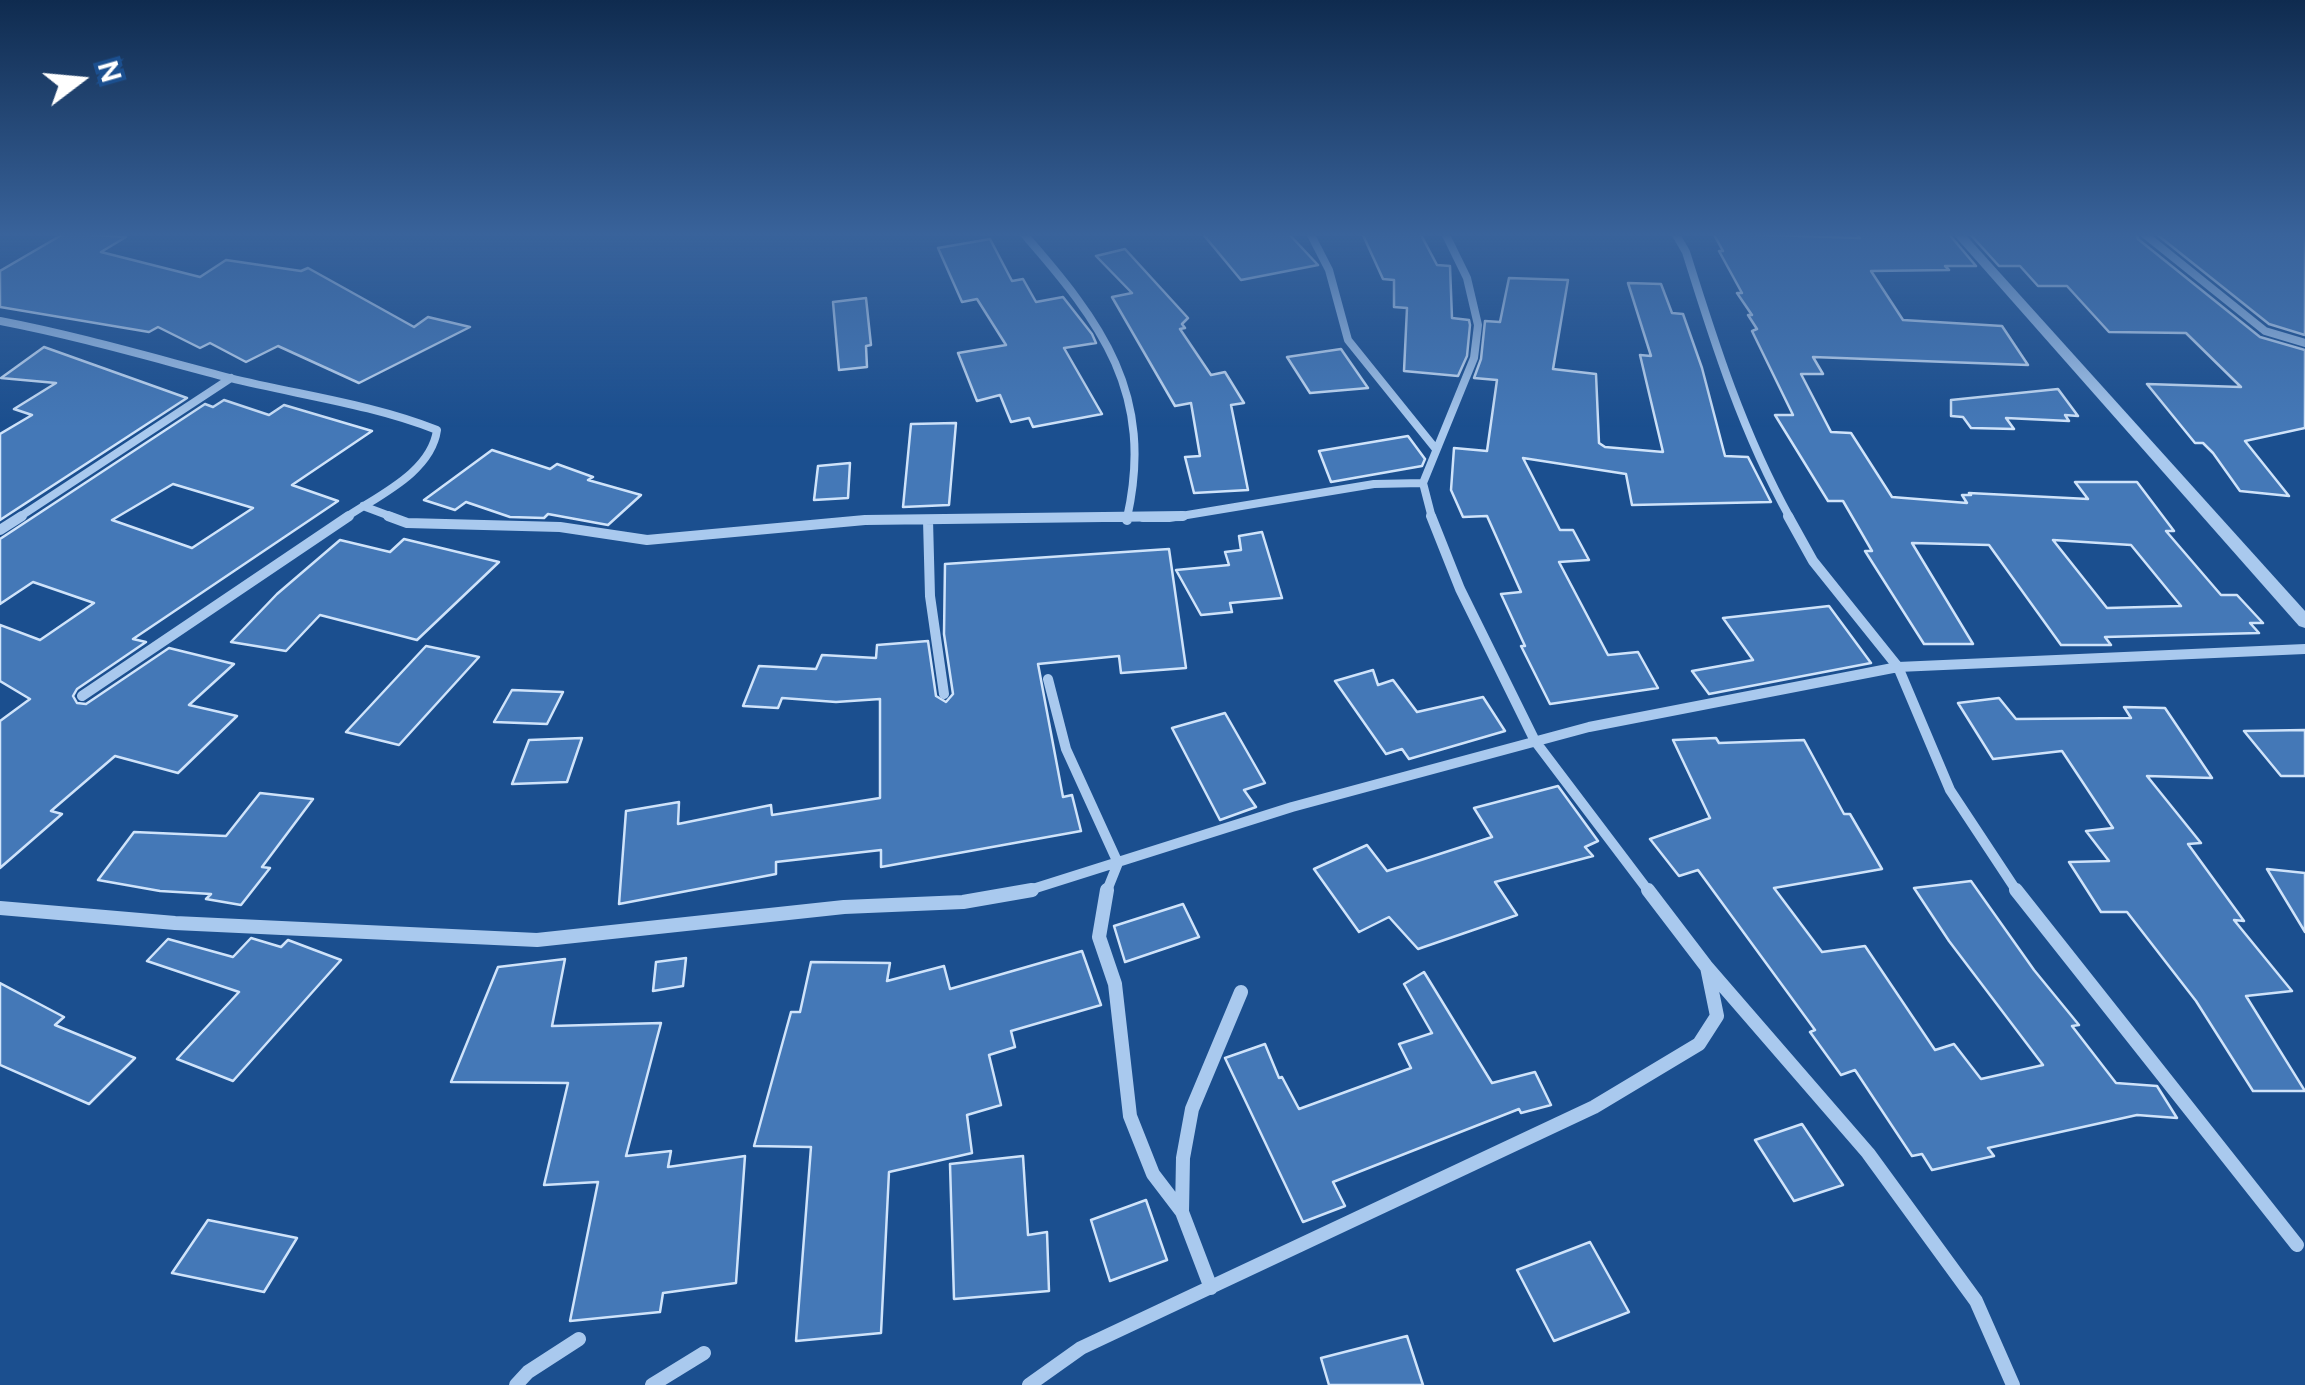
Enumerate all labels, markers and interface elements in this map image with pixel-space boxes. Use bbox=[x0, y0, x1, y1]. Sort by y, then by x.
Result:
north arrow bbox=[30, 30, 130, 130]
text: N bbox=[89, 57, 130, 87]

